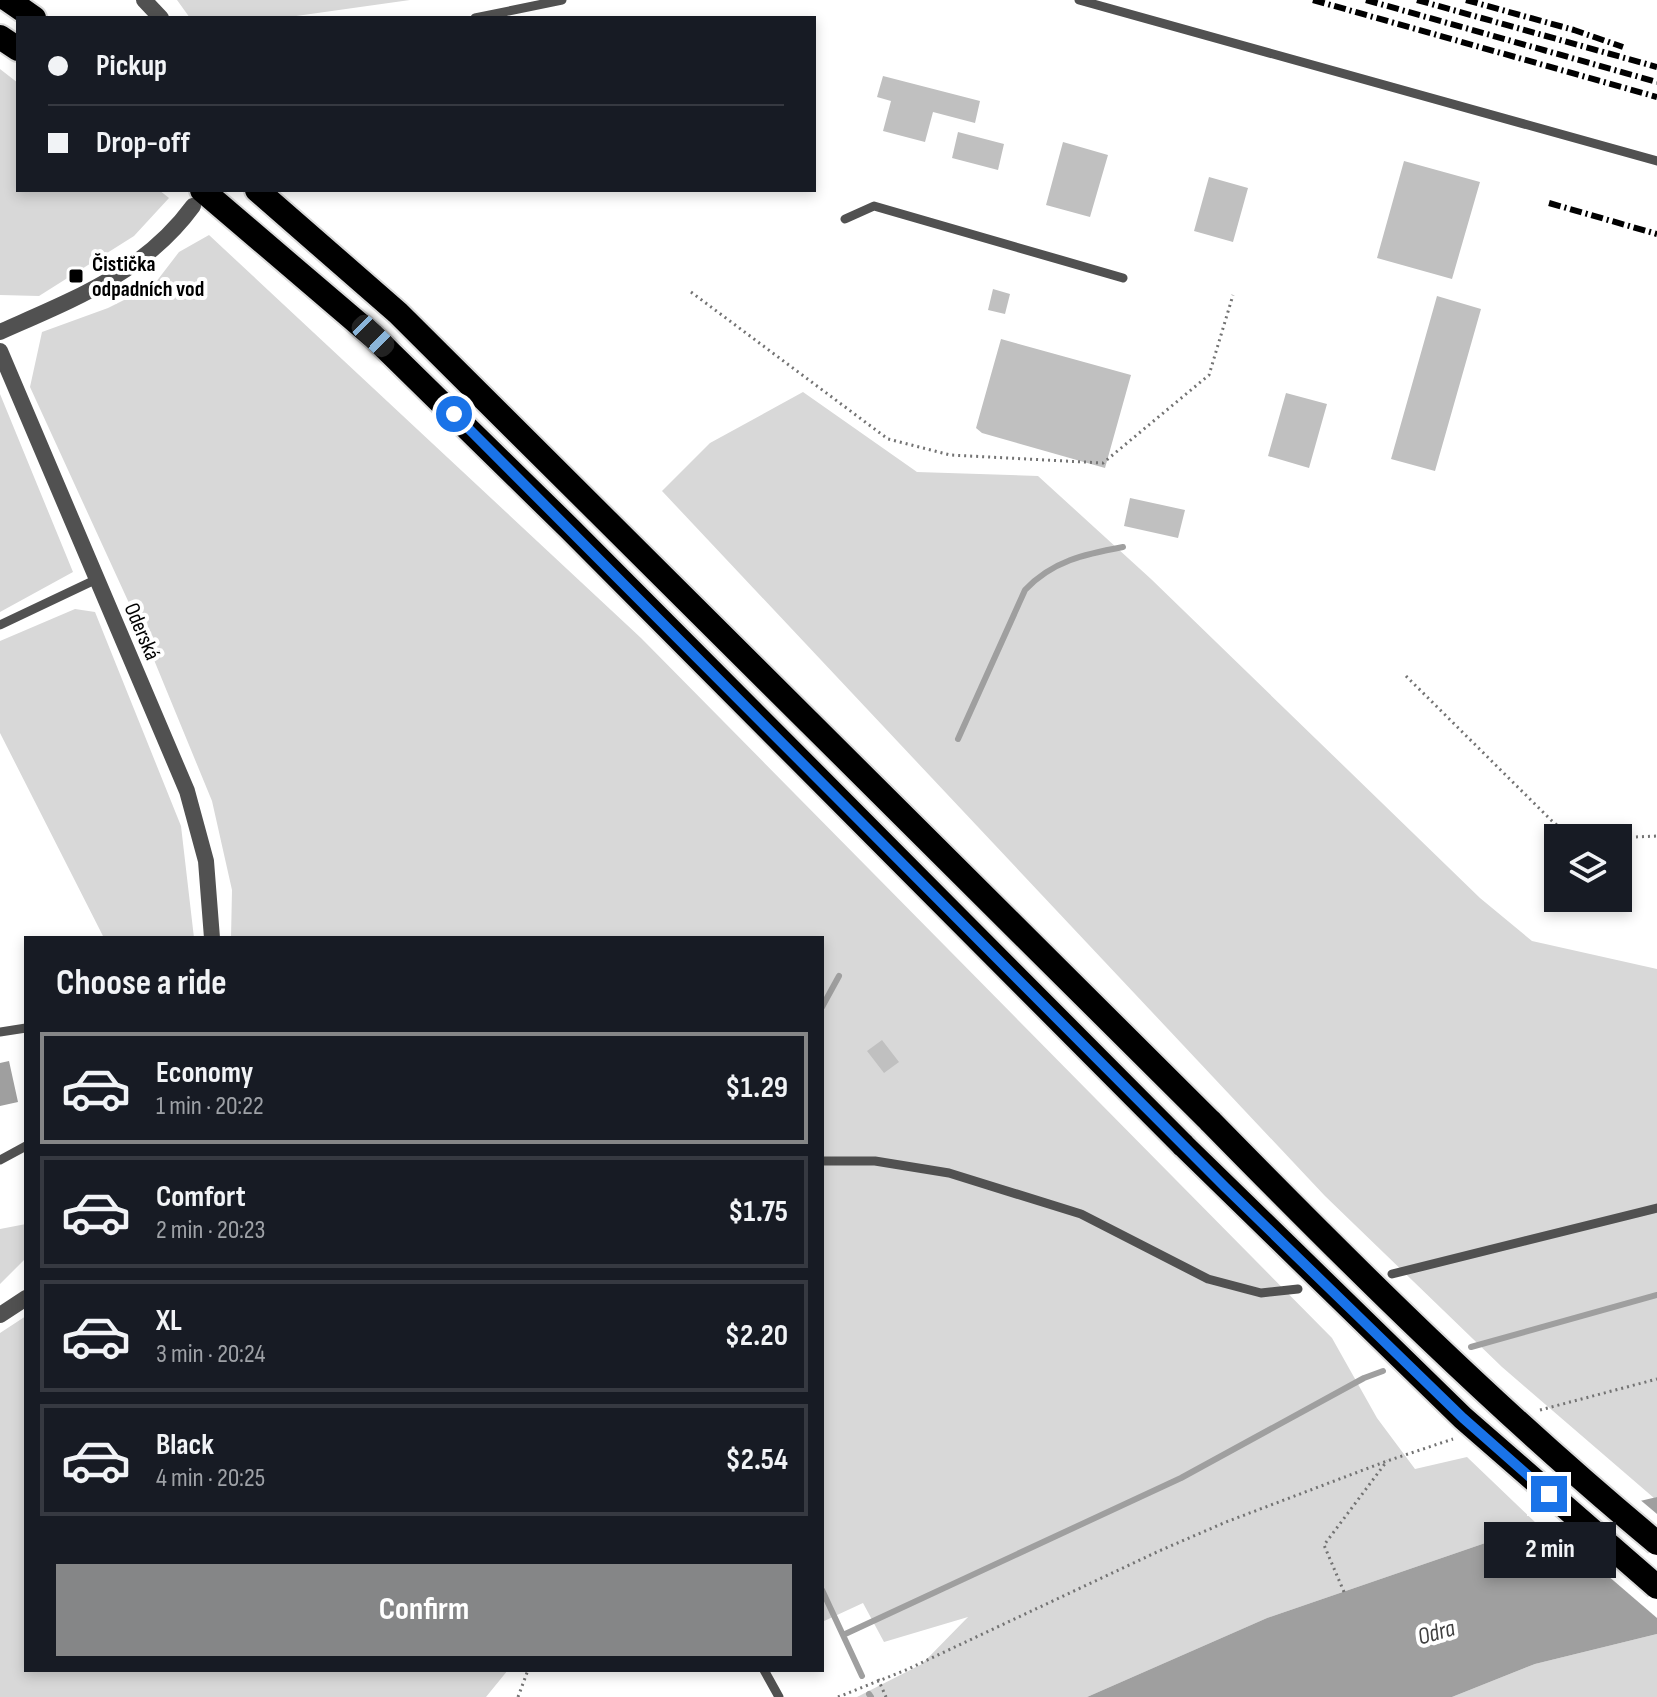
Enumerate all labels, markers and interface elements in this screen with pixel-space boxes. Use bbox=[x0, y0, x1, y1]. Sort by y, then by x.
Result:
text: Pickup bbox=[96, 48, 167, 84]
text: Drop-off bbox=[96, 125, 190, 161]
place label: Čistička odpadních vod bbox=[92, 251, 204, 303]
marker: Čistička odpadních vod bbox=[67, 267, 85, 285]
car bbox=[347, 311, 399, 361]
route start bbox=[436, 396, 472, 432]
street label: Oderská bbox=[118, 599, 166, 664]
map controls bbox=[1544, 824, 1632, 912]
button: layers bbox=[1544, 824, 1632, 912]
text: Choose a ride bbox=[56, 962, 227, 1005]
icon: car bbox=[60, 1052, 132, 1124]
text: Economy bbox=[156, 1055, 253, 1091]
text: $1.29 bbox=[725, 1070, 788, 1106]
text: 1 min · 20:22 bbox=[156, 1091, 264, 1122]
icon: car bbox=[60, 1176, 132, 1248]
text: Comfort bbox=[156, 1179, 246, 1215]
text: $1.75 bbox=[728, 1194, 788, 1230]
text: 2 min · 20:23 bbox=[156, 1215, 266, 1246]
icon: car bbox=[60, 1300, 132, 1372]
text: XL bbox=[156, 1303, 182, 1339]
text: $2.20 bbox=[725, 1318, 788, 1354]
text: 3 min · 20:24 bbox=[156, 1339, 265, 1370]
icon: car bbox=[60, 1424, 132, 1496]
text: Black bbox=[156, 1427, 214, 1463]
text: $2.54 bbox=[726, 1442, 788, 1478]
text: 4 min · 20:25 bbox=[156, 1463, 265, 1494]
route end bbox=[1531, 1476, 1567, 1512]
callout: 2 min bbox=[1483, 1522, 1615, 1578]
text: 2 min bbox=[1525, 1534, 1575, 1565]
button: Confirm bbox=[56, 1564, 792, 1656]
water label: Odra bbox=[1414, 1613, 1458, 1652]

